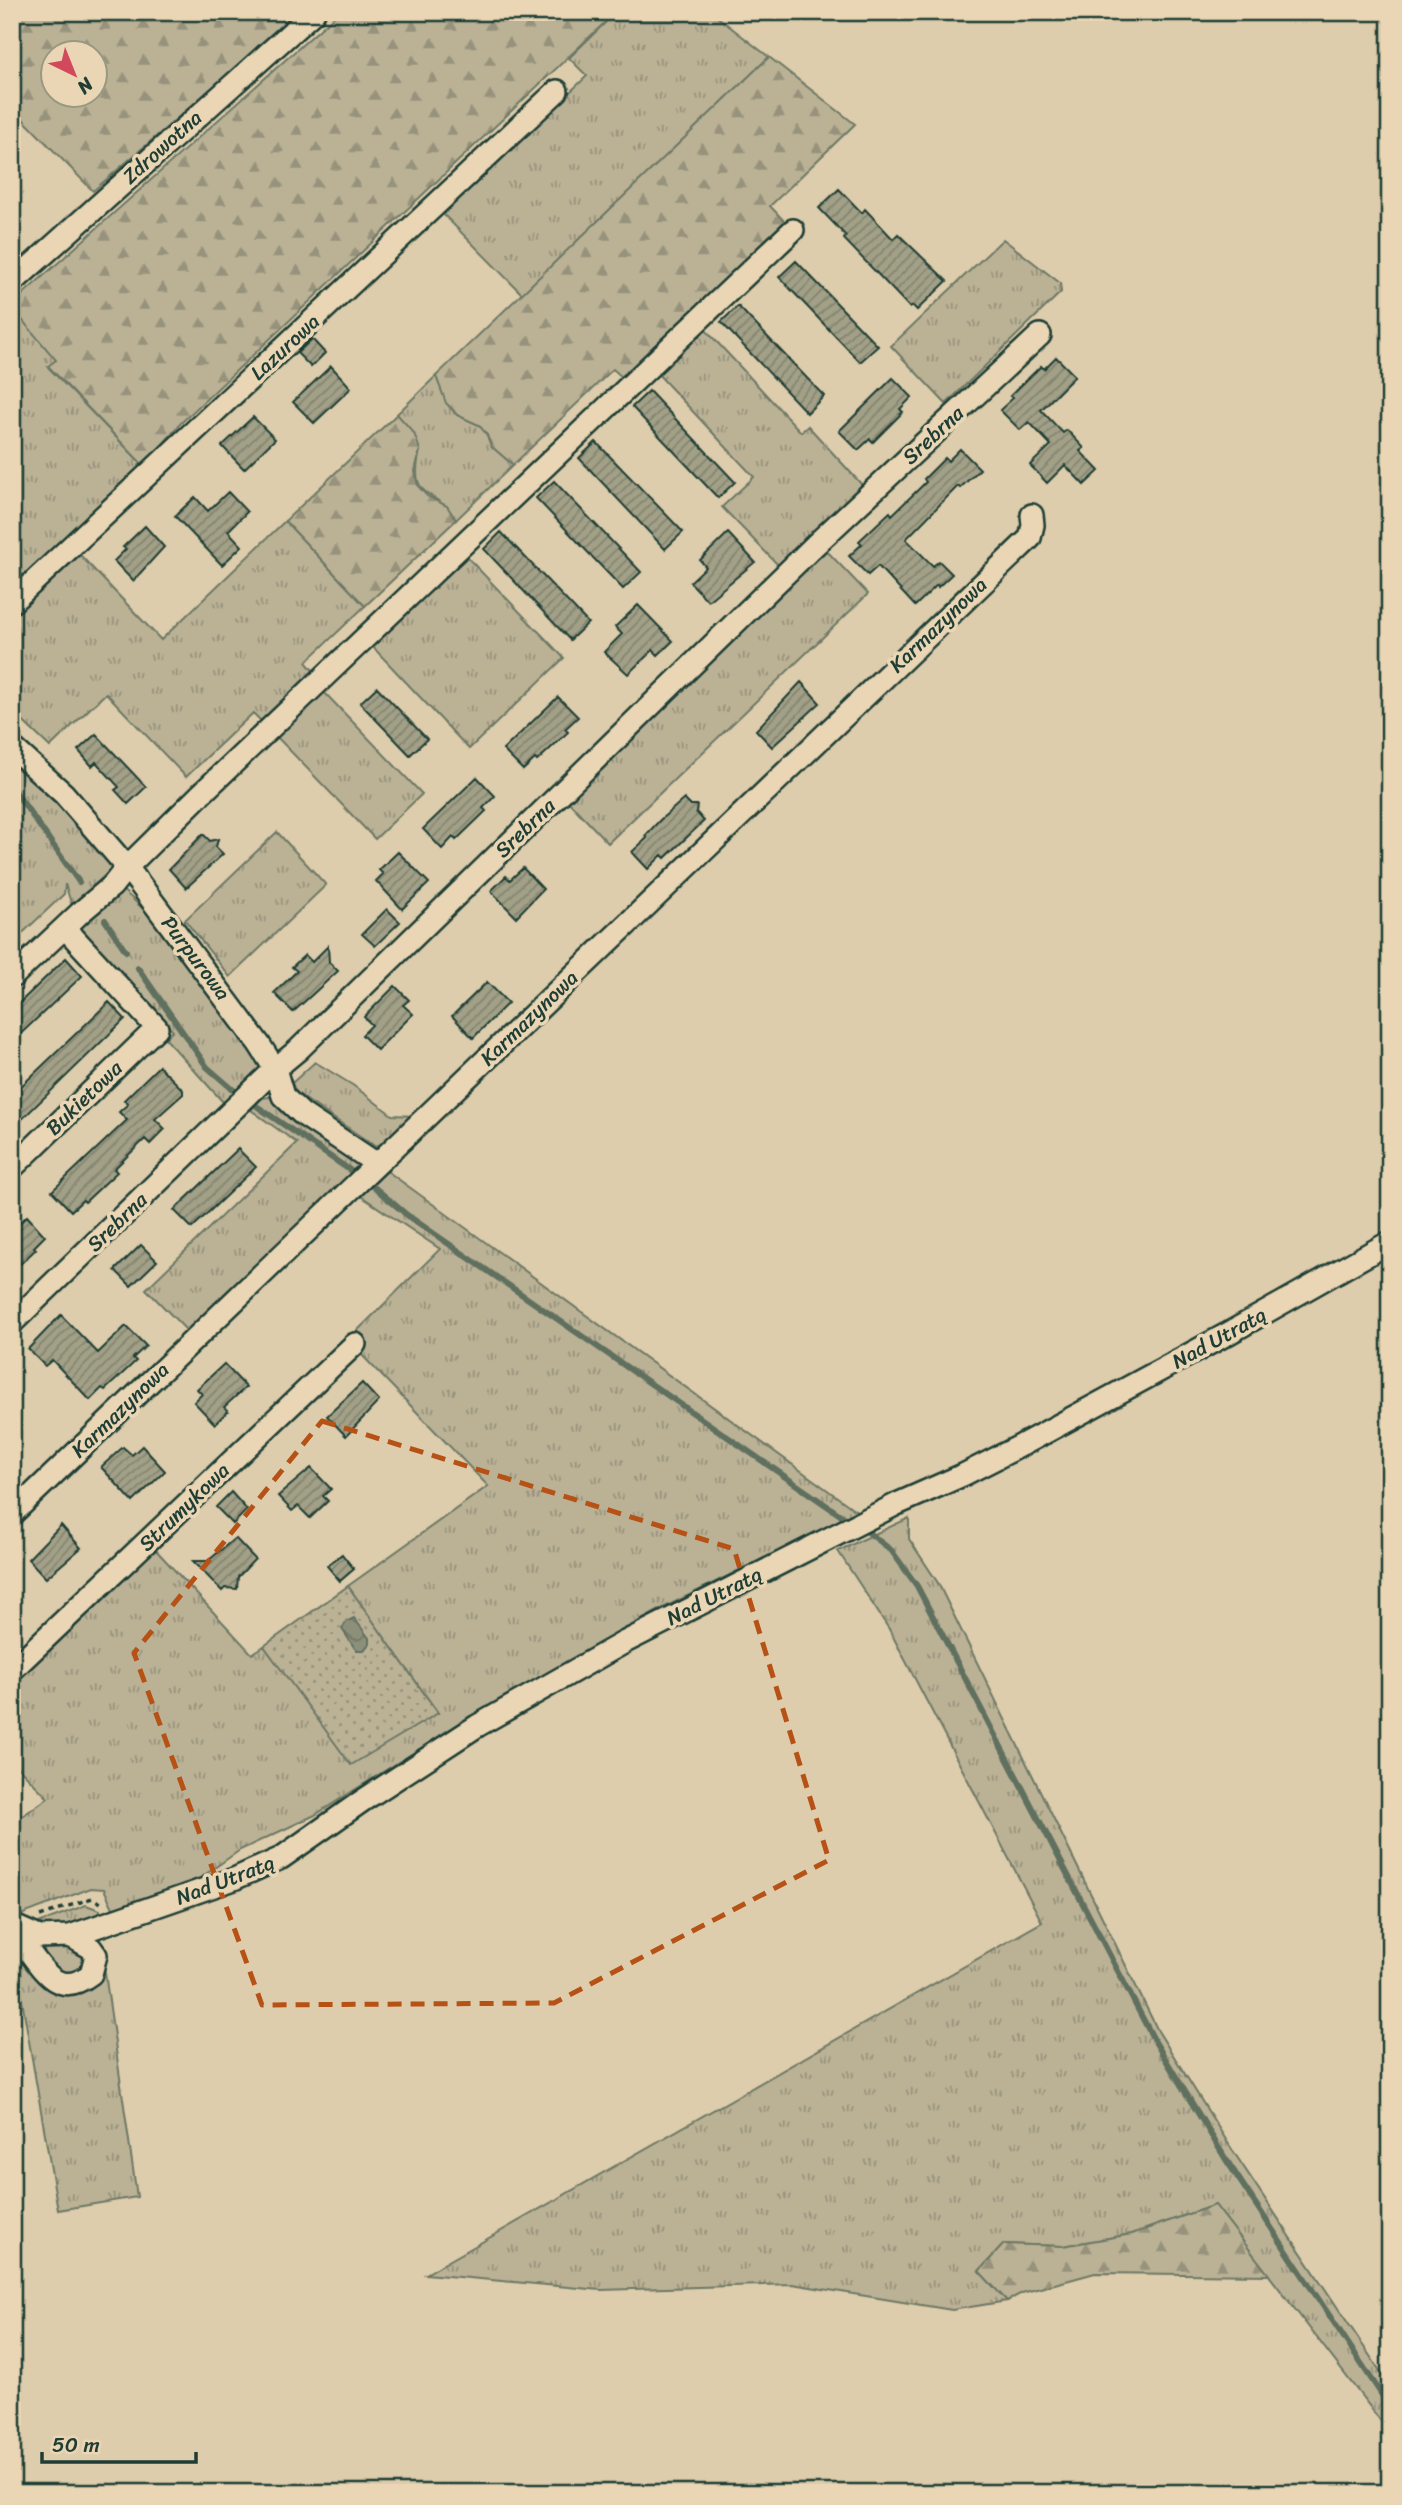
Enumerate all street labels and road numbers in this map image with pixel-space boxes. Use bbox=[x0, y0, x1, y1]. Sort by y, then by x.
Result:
street label: Zdrowotna bbox=[113, 100, 211, 194]
street label: Lazurowa bbox=[241, 304, 330, 390]
street label: Srebrna bbox=[893, 395, 973, 474]
street label: Karmazynowa bbox=[879, 567, 997, 683]
street label: Srebrna bbox=[485, 788, 565, 867]
street label: Purpurowa bbox=[151, 907, 241, 1009]
street label: Karmazynowa bbox=[470, 960, 588, 1076]
street label: Bukietowa bbox=[36, 1051, 132, 1145]
street label: Srebrna bbox=[77, 1182, 157, 1261]
street label: Nad Utratą bbox=[1164, 1296, 1274, 1380]
street label: Karmazynowa bbox=[61, 1352, 179, 1468]
street label: Strumykowa bbox=[129, 1453, 239, 1561]
street label: Nad Utratą bbox=[659, 1555, 769, 1636]
street label: Nad Utratą bbox=[170, 1844, 281, 1916]

